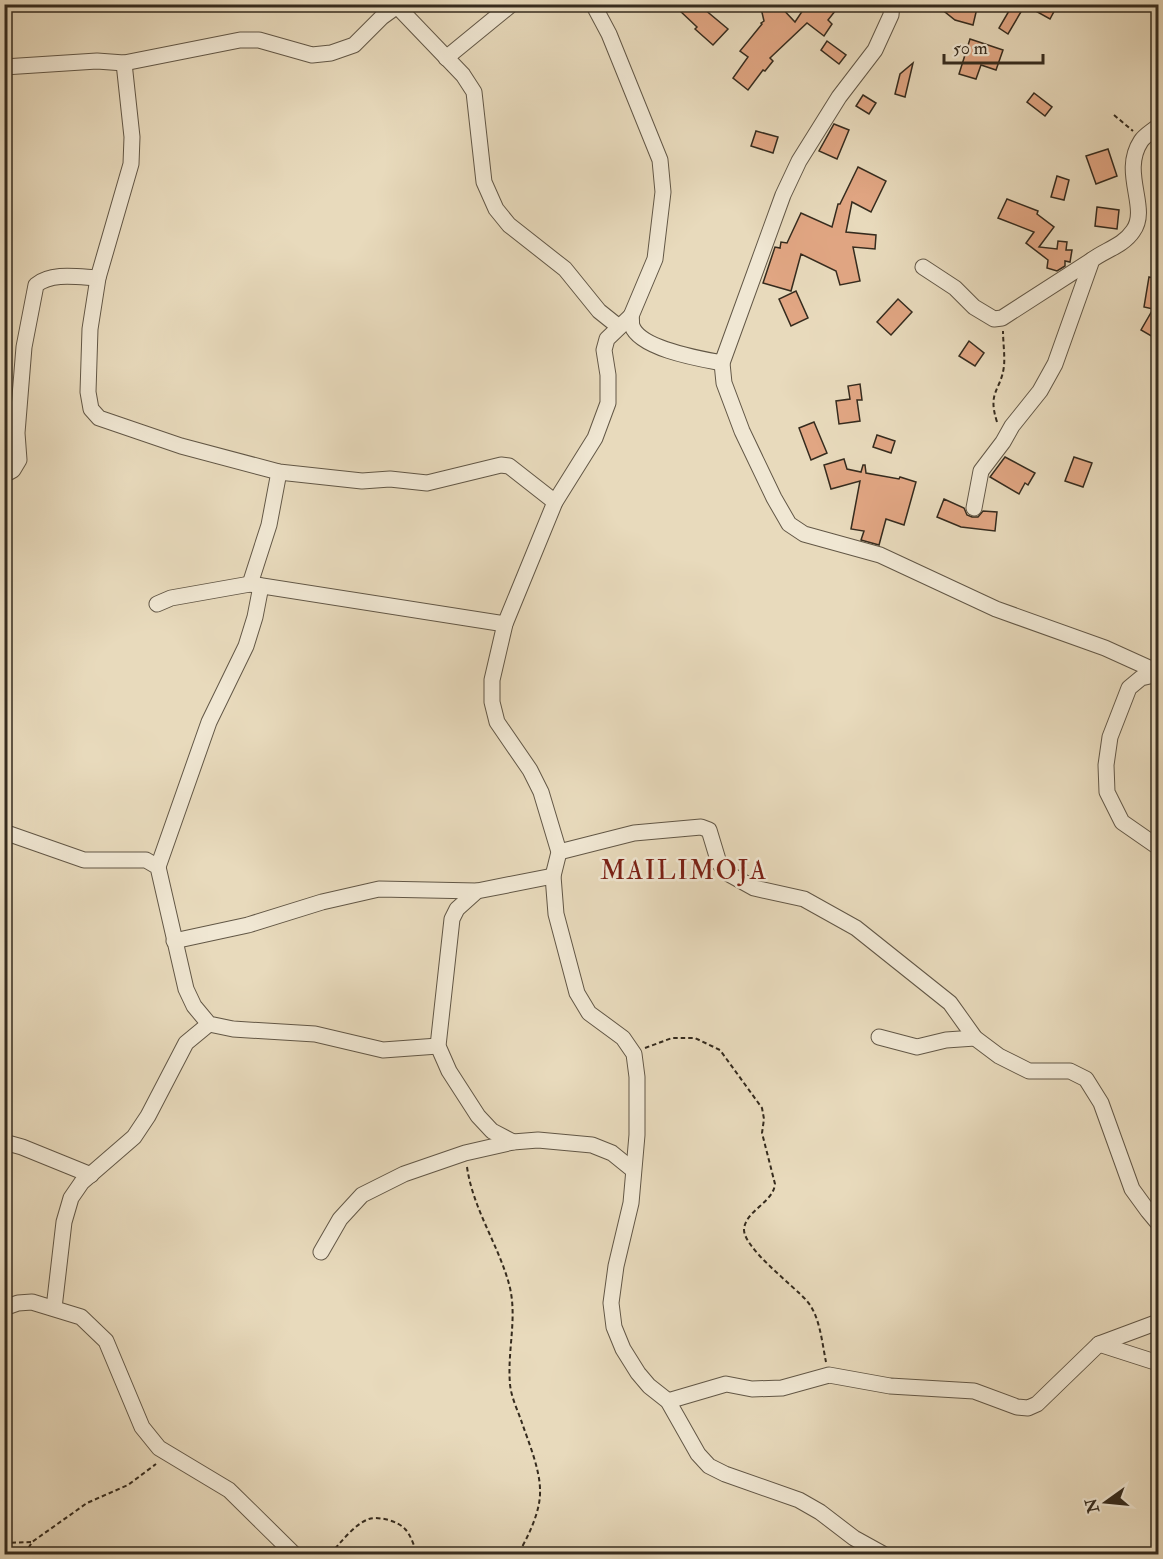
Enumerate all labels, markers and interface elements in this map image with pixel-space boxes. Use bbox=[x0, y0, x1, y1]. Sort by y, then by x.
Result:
scale bar bbox=[944, 27, 1043, 65]
text: 50 m bbox=[953, 37, 988, 60]
district label: MAILIMOJA bbox=[600, 855, 768, 887]
north arrow bbox=[1076, 1472, 1136, 1532]
text: N bbox=[1081, 1495, 1104, 1516]

